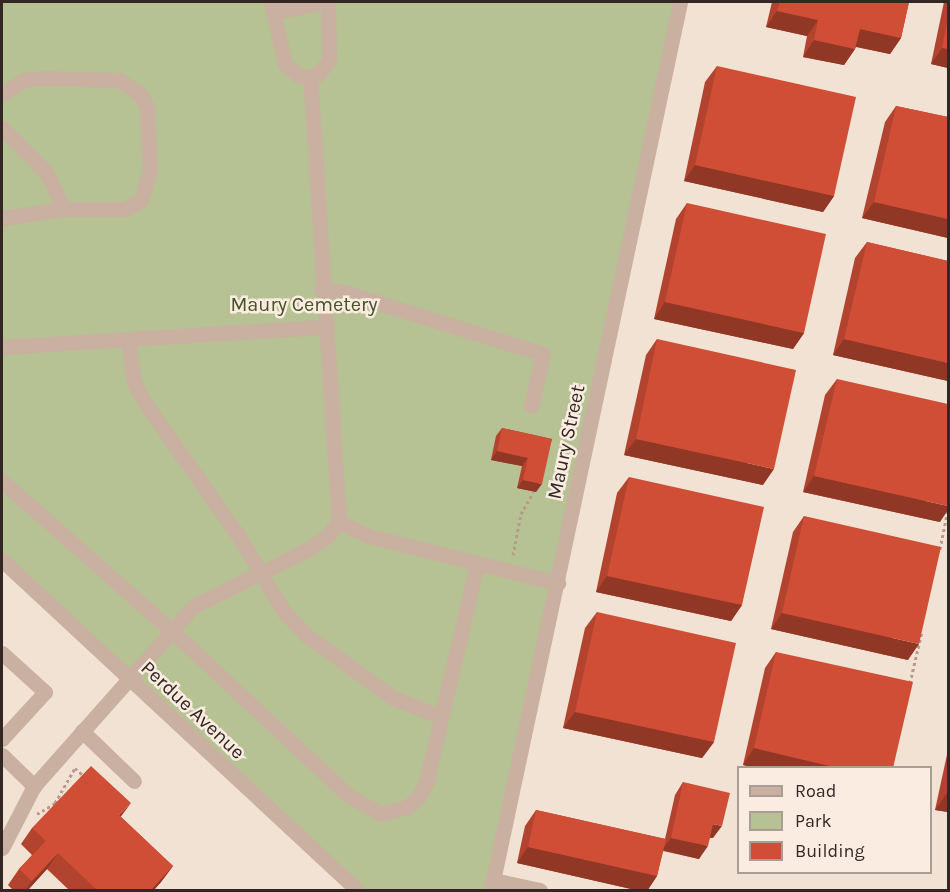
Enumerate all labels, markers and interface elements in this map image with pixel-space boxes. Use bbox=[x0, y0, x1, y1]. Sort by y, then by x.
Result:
park label: Maury Cemetery bbox=[230, 292, 378, 316]
street label: Maury Street bbox=[542, 383, 590, 501]
street label: Perdue Avenue bbox=[136, 656, 250, 764]
legend bbox=[737, 766, 932, 874]
text: Road bbox=[795, 780, 836, 802]
text: Park bbox=[795, 810, 832, 832]
text: Building bbox=[795, 840, 865, 862]

